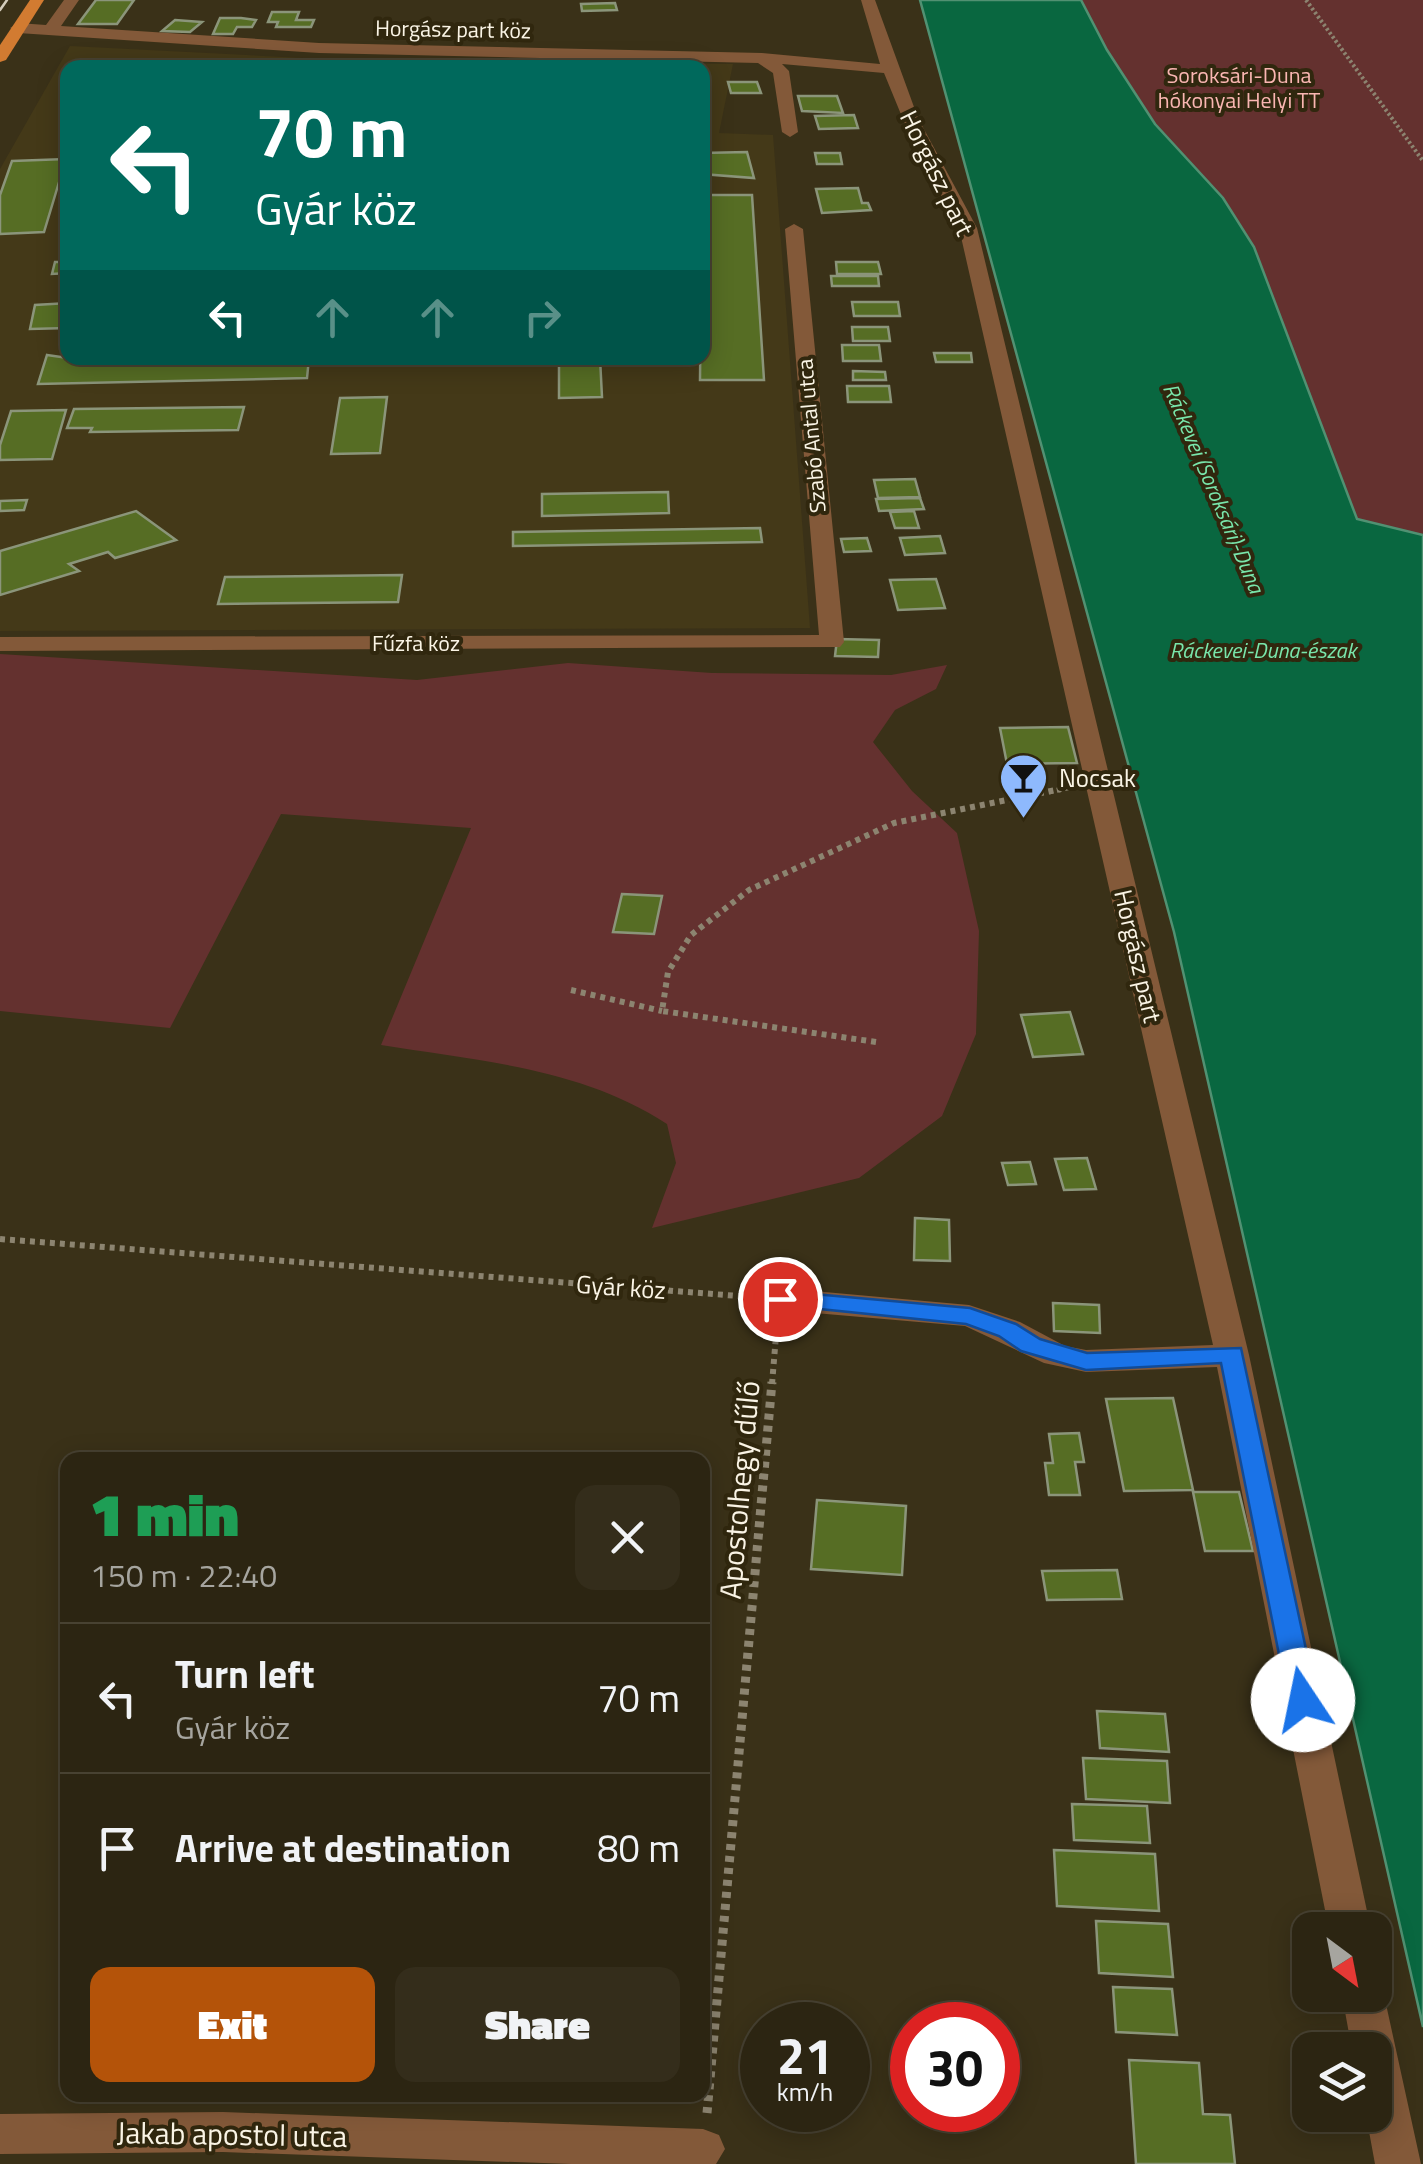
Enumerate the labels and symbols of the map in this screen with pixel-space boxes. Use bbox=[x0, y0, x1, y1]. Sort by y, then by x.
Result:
street label: Horgász part köz bbox=[375, 11, 531, 47]
park label: Soroksári-Duna hókonyai Helyi TT bbox=[1158, 58, 1321, 117]
street label: Horgász part bbox=[890, 104, 984, 242]
street label: Szabó Antal utca bbox=[787, 358, 835, 514]
water label: Ráckevei (Soroksári)-Duna bbox=[1154, 378, 1274, 600]
street label: Fűzfa köz bbox=[372, 626, 460, 660]
water label: Ráckevei-Duna-észak bbox=[1170, 633, 1358, 667]
bar icon: Nocsak bbox=[998, 752, 1050, 820]
place label: Nocsak bbox=[1059, 759, 1136, 797]
street label: Horgász part bbox=[1104, 886, 1172, 1026]
pin bbox=[738, 1257, 823, 1342]
street label: Gyár köz bbox=[575, 1265, 667, 1309]
street label: Apostolhegy dűlő bbox=[707, 1379, 771, 1601]
position arrow bbox=[1251, 1648, 1355, 1752]
north arrow bbox=[1292, 1912, 1392, 2012]
speed limit sign: 30 bbox=[890, 2002, 1020, 2132]
street label: Jakab apostol utca bbox=[116, 2109, 348, 2159]

